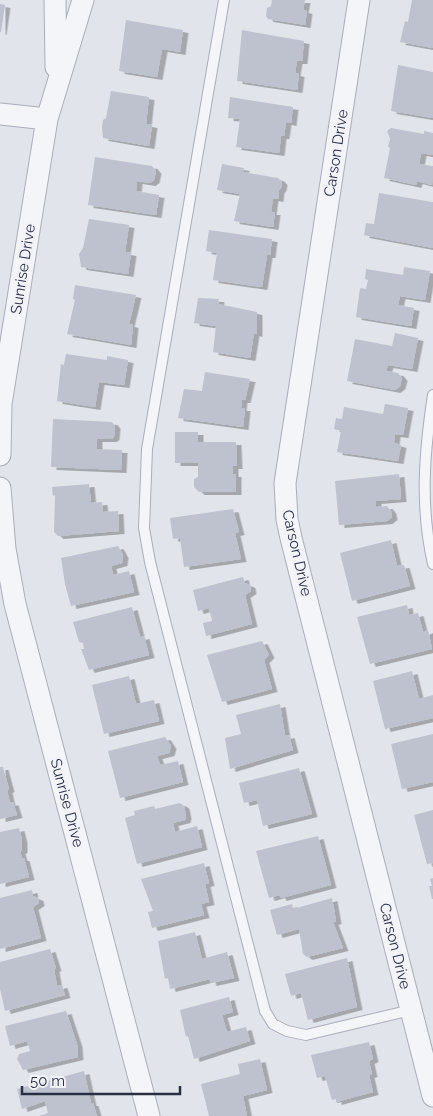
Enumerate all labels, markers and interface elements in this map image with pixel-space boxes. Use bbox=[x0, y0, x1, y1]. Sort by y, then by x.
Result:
street label: Carson Drive bbox=[320, 108, 352, 198]
street label: Sunrise Drive bbox=[7, 222, 39, 315]
street label: Carson Drive bbox=[278, 508, 316, 598]
street label: Sunrise Drive bbox=[47, 757, 88, 849]
street label: Carson Drive bbox=[376, 901, 414, 991]
scale bar bbox=[22, 1064, 180, 1096]
text: 50 m bbox=[30, 1072, 65, 1090]

